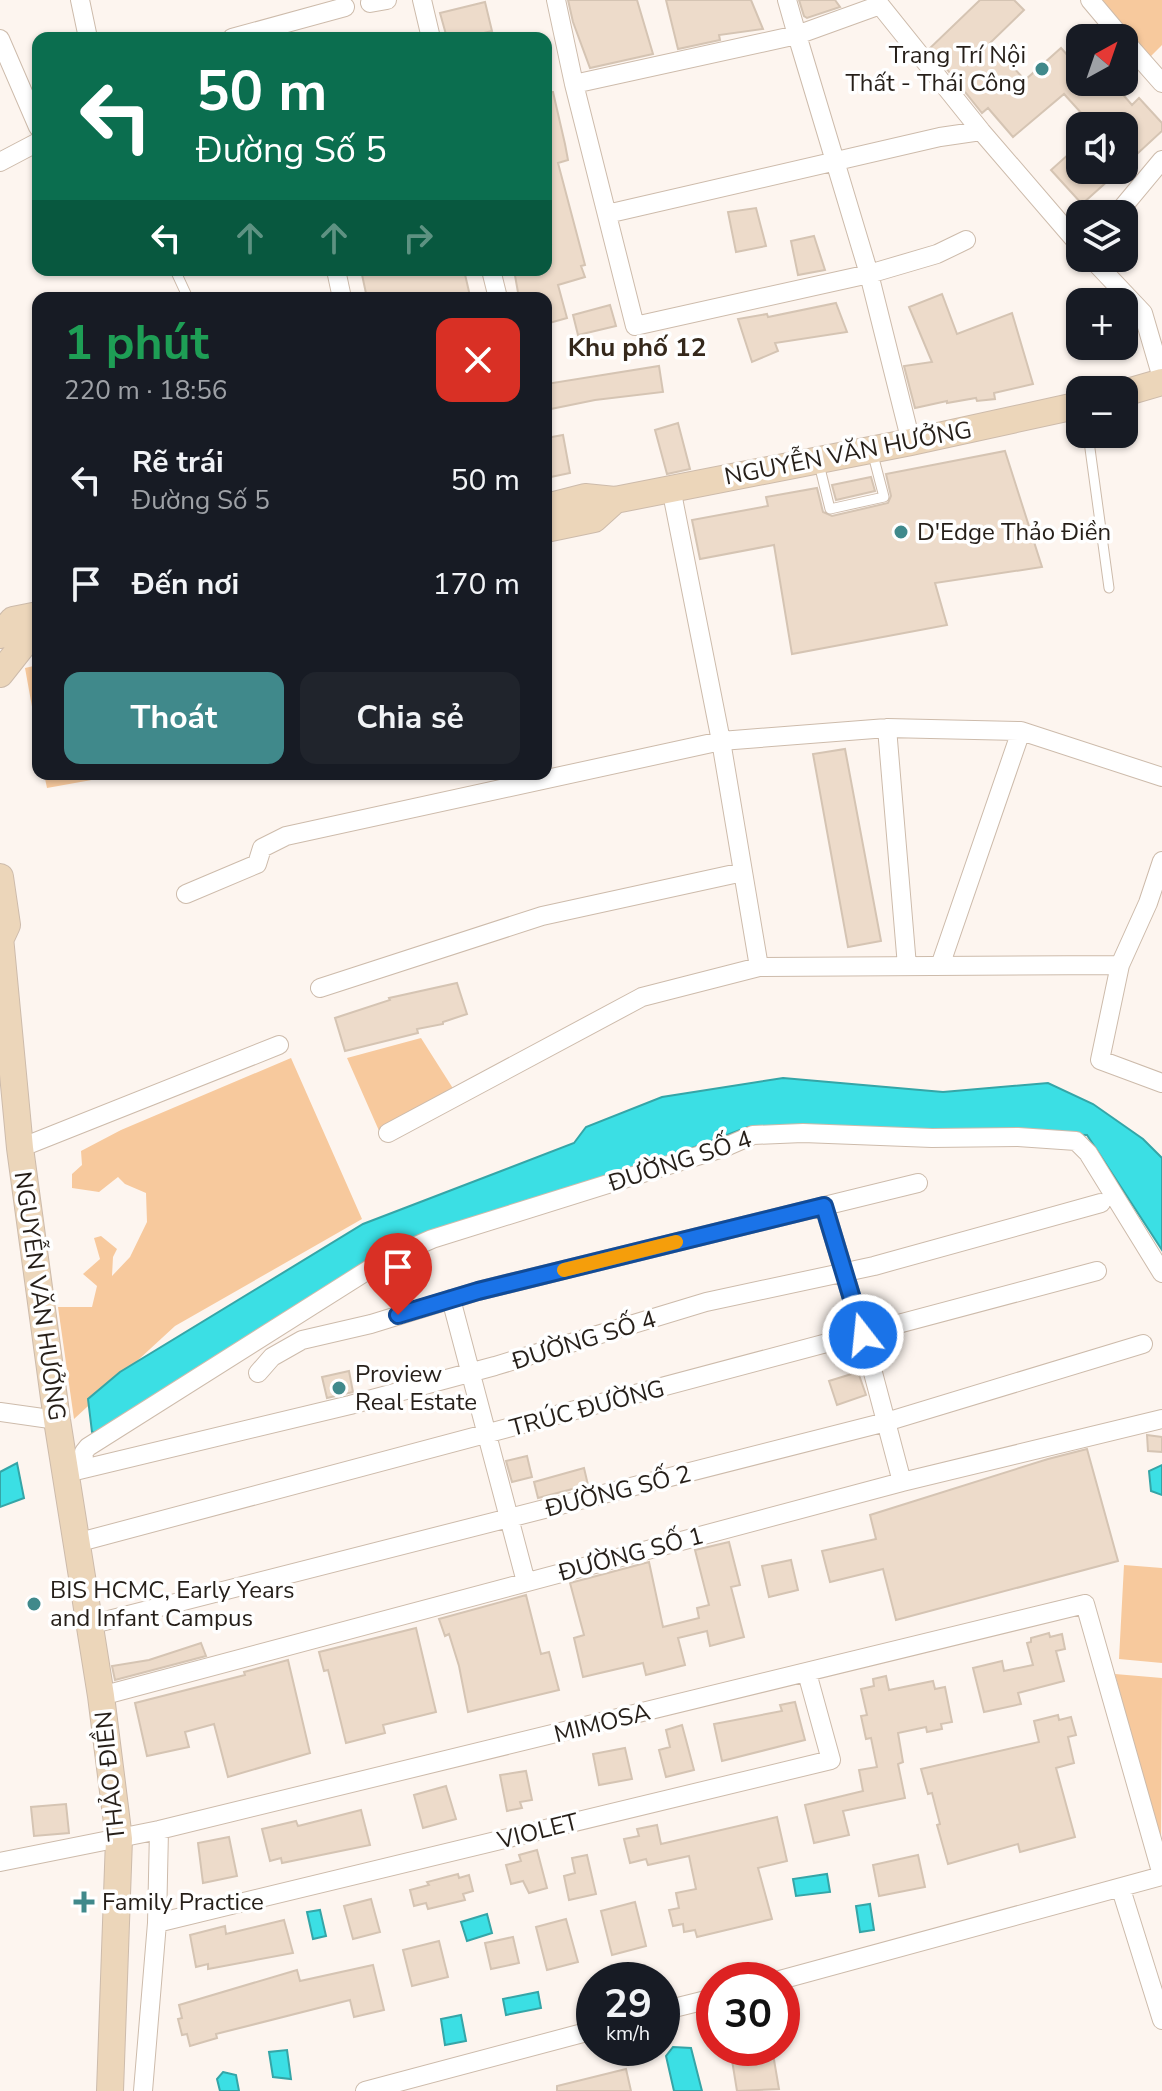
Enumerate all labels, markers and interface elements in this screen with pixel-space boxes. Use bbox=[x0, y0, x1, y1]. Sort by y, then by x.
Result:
north arrow bbox=[1066, 24, 1138, 96]
map controls bbox=[1066, 24, 1138, 448]
place label: Trang Trí Nội Thất - Thái Công bbox=[845, 39, 1026, 99]
text: 50 m bbox=[196, 53, 327, 130]
marker: Trang Trí Nội Thất - Thái Công bbox=[1033, 60, 1051, 78]
icon: left bbox=[64, 64, 168, 168]
button: sound bbox=[1066, 112, 1138, 184]
text: Đường Số 5 bbox=[196, 126, 387, 175]
button: layers bbox=[1066, 200, 1138, 272]
icon: left bbox=[144, 216, 188, 260]
icon: ahead bbox=[228, 216, 272, 260]
icon: ahead bbox=[312, 216, 356, 260]
icon: right bbox=[396, 216, 440, 260]
button: + bbox=[1066, 288, 1138, 360]
text: 1 phút bbox=[64, 310, 209, 376]
button: close bbox=[436, 318, 520, 402]
district label: Khu phố 12 bbox=[568, 330, 706, 365]
text: 220 m · 18:56 bbox=[64, 373, 227, 408]
button: − bbox=[1066, 376, 1138, 448]
street label: NGUYỄN VĂN HƯỞNG bbox=[721, 412, 974, 493]
text: Rẽ trái bbox=[132, 442, 224, 483]
icon: left bbox=[64, 458, 108, 502]
text: 50 m bbox=[451, 460, 520, 501]
text: Đường Số 5 bbox=[132, 483, 270, 518]
place label: D'Edge Thảo Điền bbox=[917, 516, 1111, 548]
marker: D'Edge Thảo Điền bbox=[892, 523, 910, 541]
icon: arrive bbox=[64, 562, 108, 606]
text: Đến nơi bbox=[132, 564, 239, 605]
text: 170 m bbox=[433, 564, 520, 605]
button: Thoát bbox=[64, 672, 284, 764]
button: Chia sẻ bbox=[300, 672, 520, 764]
street label: ĐƯỜNG SỐ 4 bbox=[603, 1122, 756, 1200]
street label: NGUYỄN VĂN HƯỞNG bbox=[7, 1169, 74, 1423]
pin bbox=[364, 1233, 432, 1315]
icon: arrive bbox=[376, 1245, 420, 1289]
position arrow bbox=[821, 1293, 905, 1377]
street label: ĐƯỜNG SỐ 4 bbox=[507, 1302, 660, 1377]
place label: Proview Real Estate bbox=[355, 1358, 477, 1418]
street label: TRÚC ĐƯỜNG bbox=[506, 1372, 668, 1444]
marker: Proview Real Estate bbox=[330, 1379, 348, 1397]
street label: ĐƯỜNG SỐ 2 bbox=[541, 1457, 694, 1525]
street label: ĐƯỜNG SỐ 1 bbox=[554, 1518, 707, 1589]
place label: BIS HCMC, Early Years and Infant Campus bbox=[50, 1574, 295, 1634]
marker: BIS HCMC, Early Years and Infant Campus bbox=[25, 1595, 43, 1613]
street label: MIMOSA bbox=[551, 1696, 654, 1750]
street label: THẢO ĐIỀN bbox=[86, 1710, 133, 1843]
street label: VIOLET bbox=[493, 1805, 582, 1857]
place label: Family Practice bbox=[102, 1886, 264, 1918]
marker: Family Practice bbox=[73, 1891, 95, 1913]
speed limit sign: 30 bbox=[696, 1962, 800, 2066]
text: 29 bbox=[604, 1977, 652, 2031]
text: km/h bbox=[606, 2020, 650, 2047]

